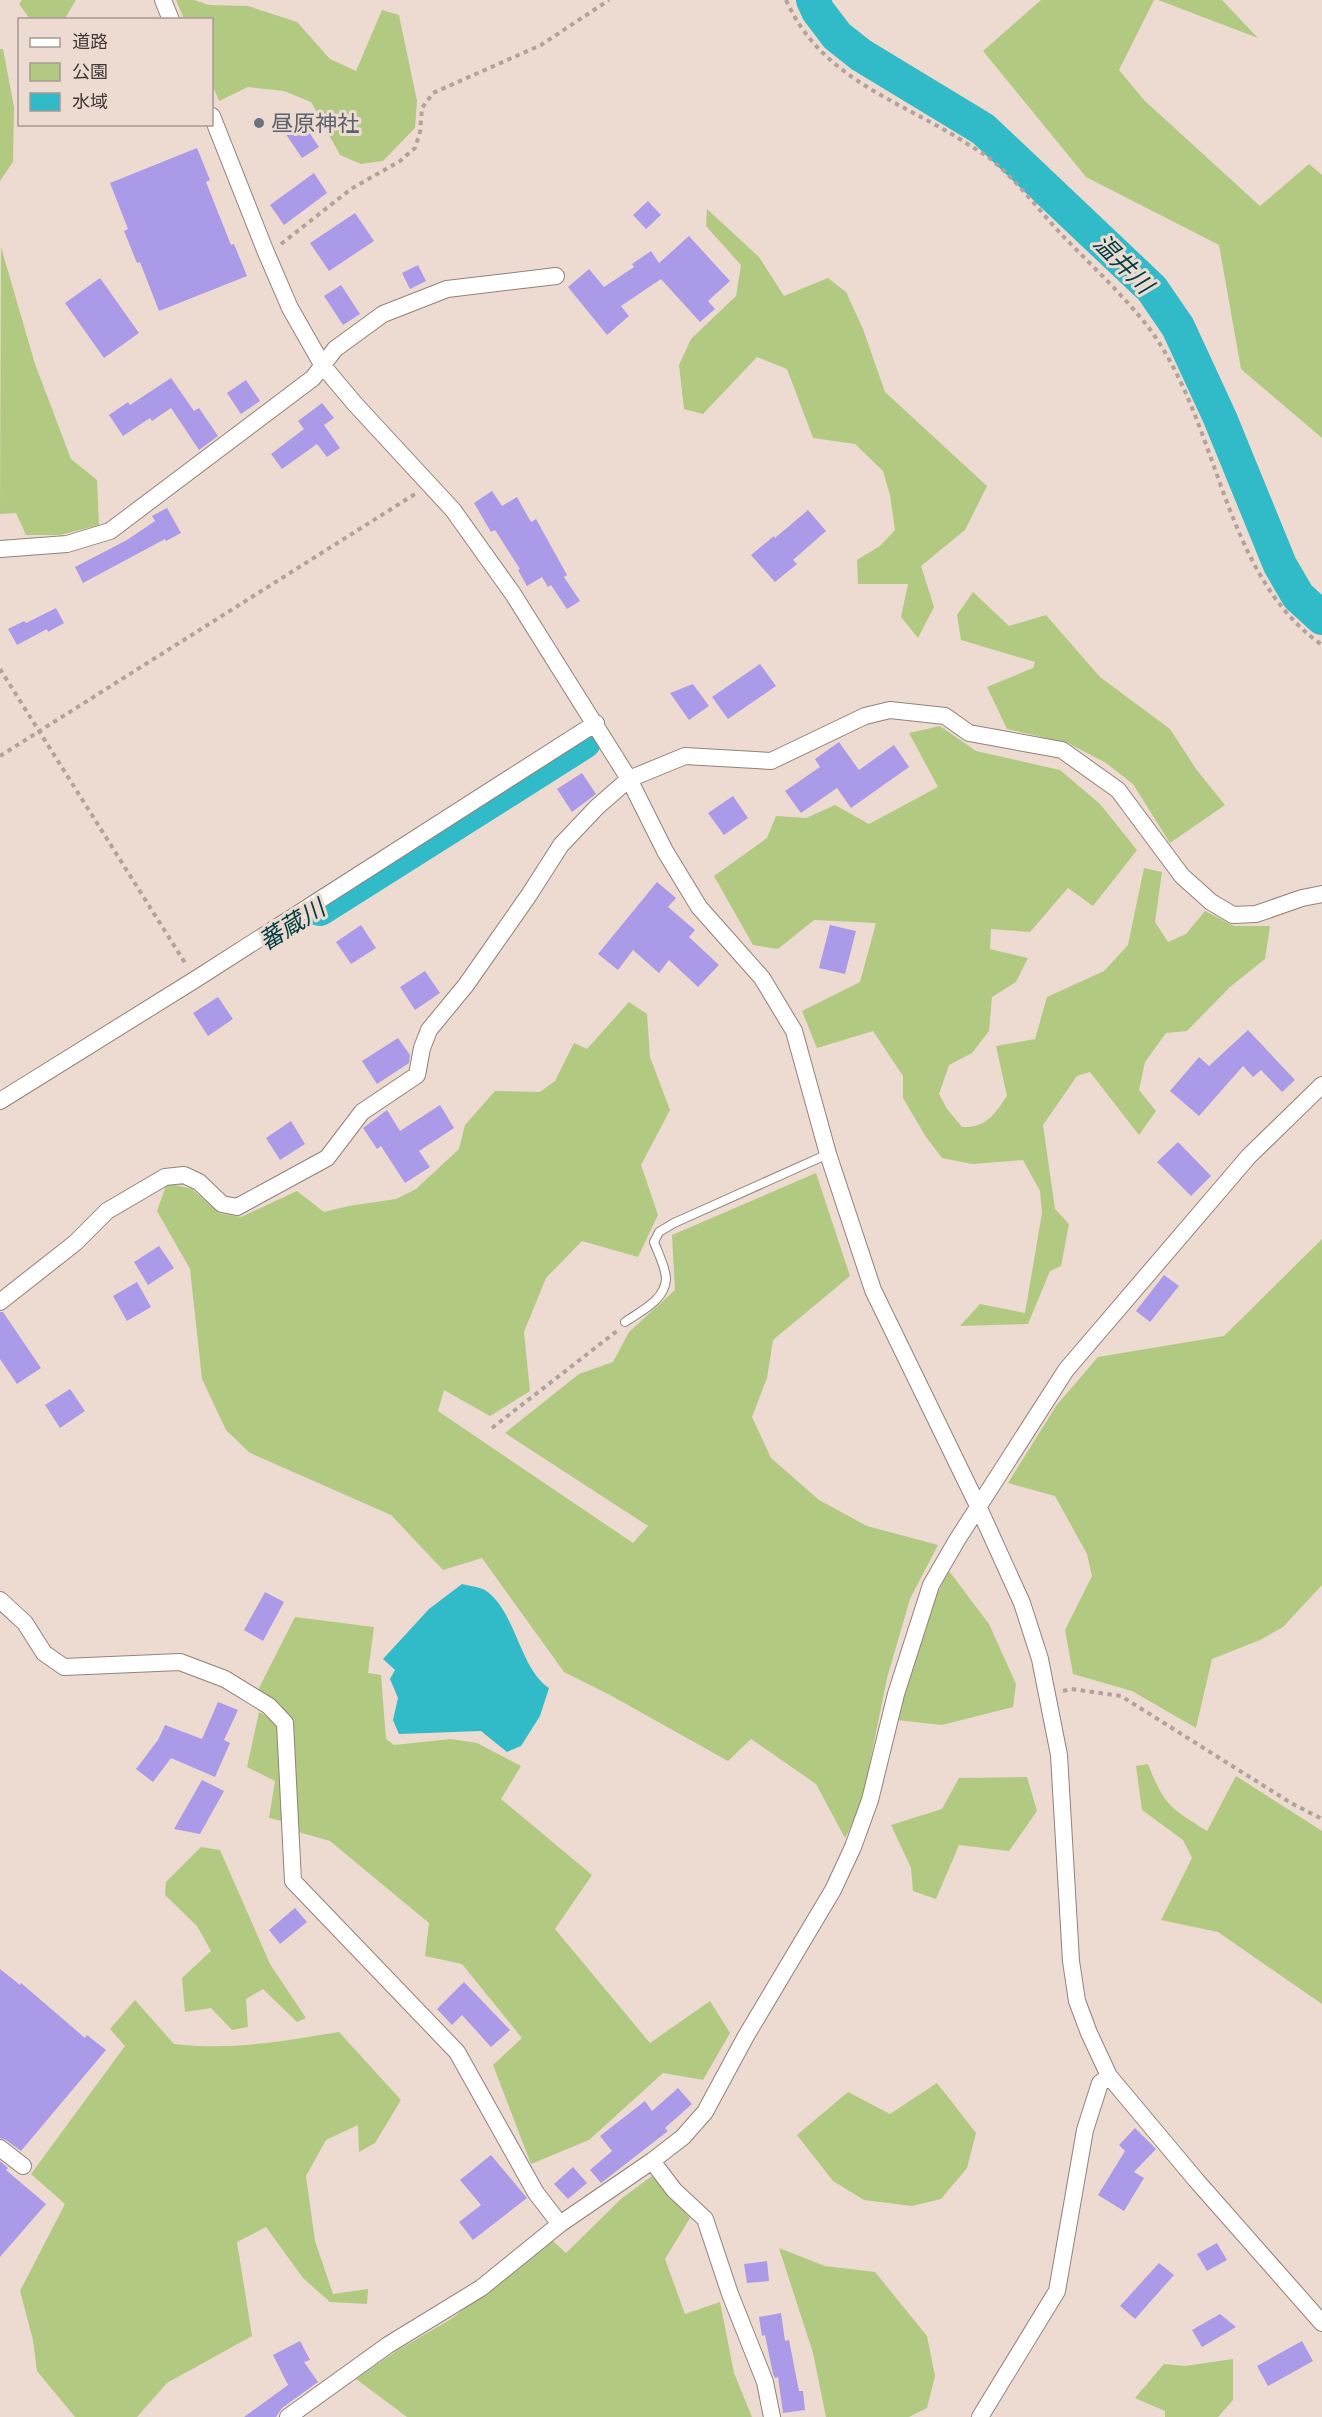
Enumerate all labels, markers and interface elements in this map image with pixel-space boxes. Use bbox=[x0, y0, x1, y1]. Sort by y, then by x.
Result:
legend bbox=[18, 18, 213, 126]
text: 道路 bbox=[72, 31, 108, 53]
text: 公園 bbox=[72, 61, 108, 83]
text: 水域 bbox=[72, 91, 108, 113]
place label: 昼原神社 bbox=[271, 110, 359, 137]
marker: 昼原神社 bbox=[252, 116, 266, 130]
water label: 温井川 bbox=[1088, 228, 1161, 301]
water label: 蕃蔵川 bbox=[254, 892, 332, 956]

